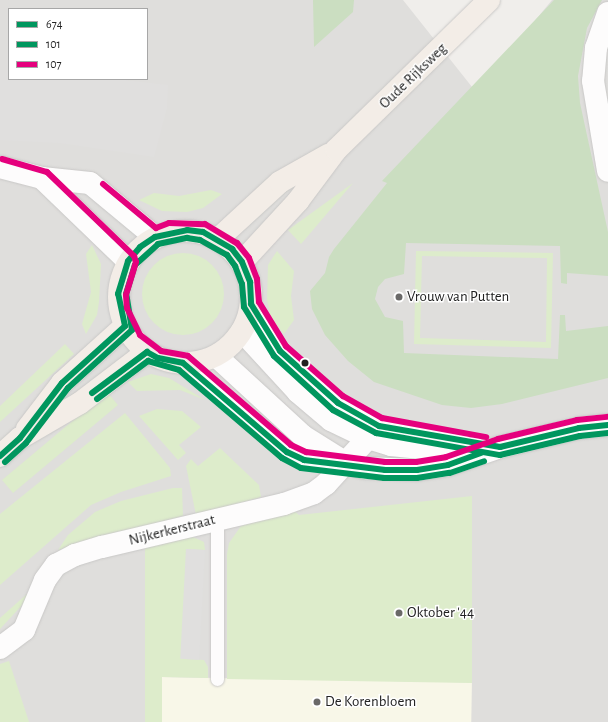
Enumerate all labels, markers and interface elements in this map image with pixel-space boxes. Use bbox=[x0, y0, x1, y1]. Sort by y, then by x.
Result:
legend bbox=[8, 8, 148, 80]
text: 674 bbox=[46, 18, 62, 30]
text: 101 bbox=[46, 38, 61, 50]
street label: Oude Rijksweg bbox=[376, 39, 450, 113]
text: 107 bbox=[46, 58, 61, 70]
place label: Vrouw van Putten bbox=[407, 288, 509, 306]
marker: Vrouw van Putten bbox=[394, 292, 404, 302]
unlabelled marker bbox=[300, 358, 310, 368]
street label: Nijkerkerstraat bbox=[127, 511, 217, 549]
place label: Oktober '44 bbox=[407, 604, 474, 622]
marker: Oktober '44 bbox=[394, 608, 404, 618]
place label: De Korenbloem bbox=[325, 693, 416, 711]
marker: De Korenbloem bbox=[312, 697, 322, 707]

